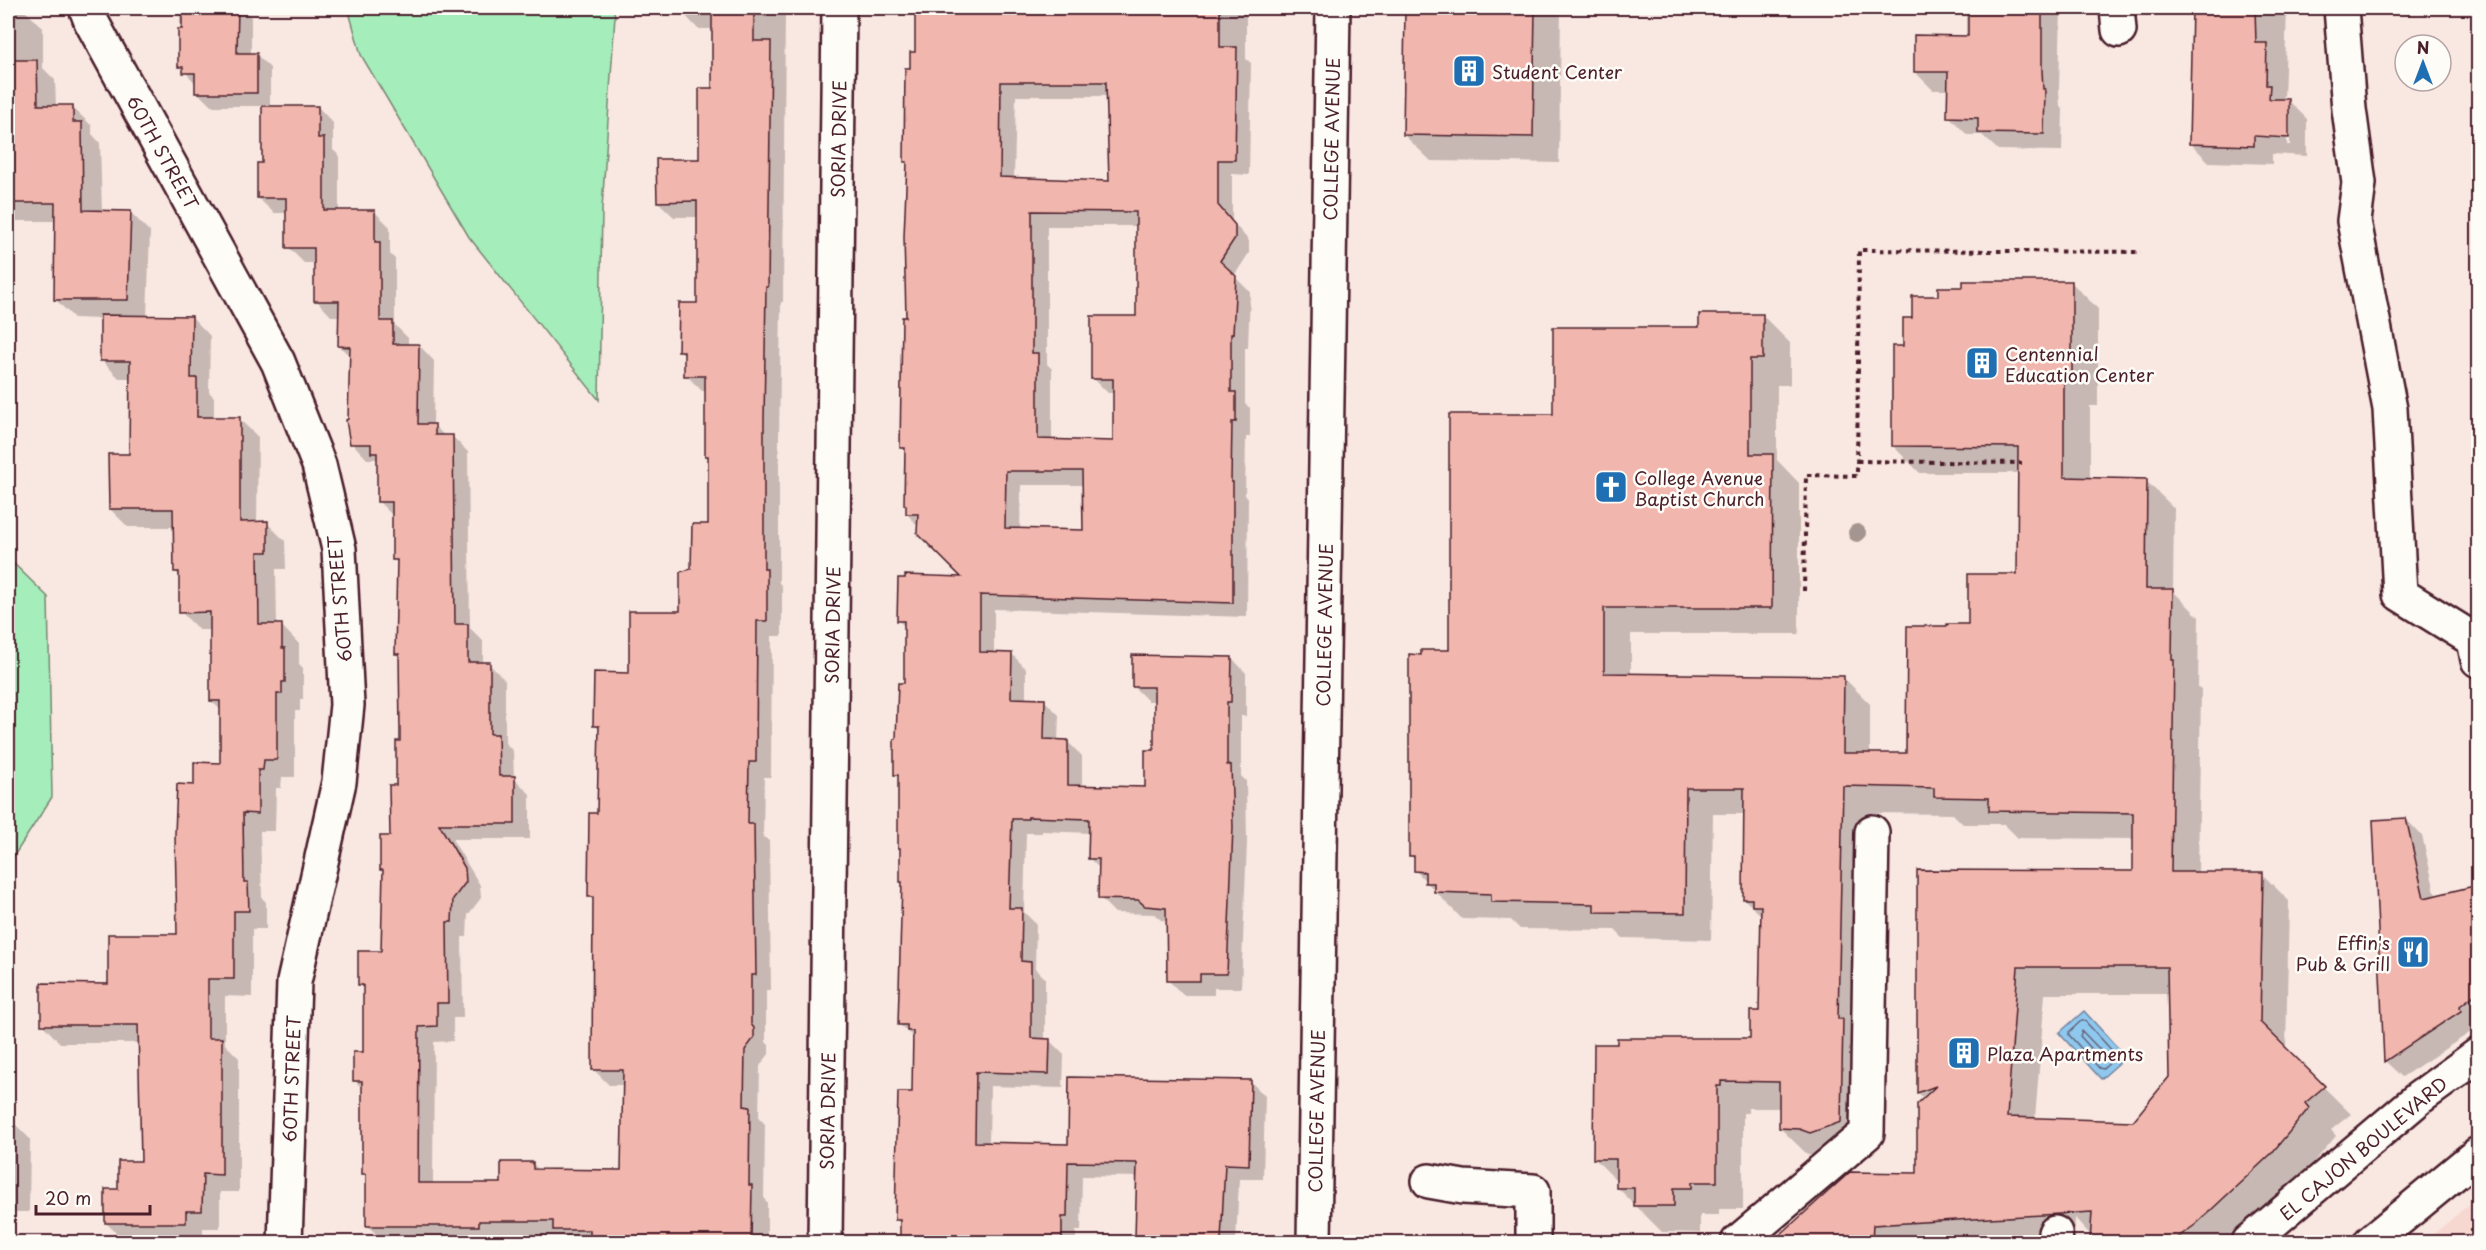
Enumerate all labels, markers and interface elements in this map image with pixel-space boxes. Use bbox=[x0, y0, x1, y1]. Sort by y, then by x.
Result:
north arrow bbox=[2393, 33, 2453, 93]
text: N bbox=[2417, 35, 2429, 59]
building icon: Student Center bbox=[1451, 53, 1487, 89]
street label: COLLEGE AVENUE bbox=[1316, 57, 1346, 221]
place label: Student Center bbox=[1492, 58, 1623, 85]
street label: SORIA DRIVE bbox=[823, 80, 853, 198]
street label: 60TH STREET bbox=[120, 90, 206, 215]
place label: Centennial Education Center bbox=[2005, 340, 2155, 388]
building icon: Centennial Education Center bbox=[1964, 345, 2000, 381]
place label: College Avenue Baptist Church bbox=[1634, 464, 1764, 512]
church icon: College Avenue Baptist Church bbox=[1593, 469, 1629, 505]
street label: 60TH STREET bbox=[320, 534, 358, 663]
street label: COLLEGE AVENUE bbox=[1309, 543, 1339, 707]
street label: SORIA DRIVE bbox=[817, 566, 847, 684]
place label: Effin's Pub & Grill bbox=[2296, 929, 2390, 977]
restaurant icon: Effin's Pub & Grill bbox=[2395, 934, 2431, 970]
street label: 60TH STREET bbox=[275, 1014, 307, 1143]
street label: COLLEGE AVENUE bbox=[1301, 1029, 1331, 1193]
building icon: Plaza Apartments bbox=[1946, 1035, 1982, 1071]
place label: Plaza Apartments bbox=[1987, 1040, 2143, 1067]
street label: SORIA DRIVE bbox=[812, 1052, 842, 1170]
street label: EL CAJON BOULEVARD bbox=[2273, 1070, 2453, 1226]
scale bar bbox=[36, 1178, 150, 1216]
text: 20 m bbox=[45, 1184, 91, 1211]

